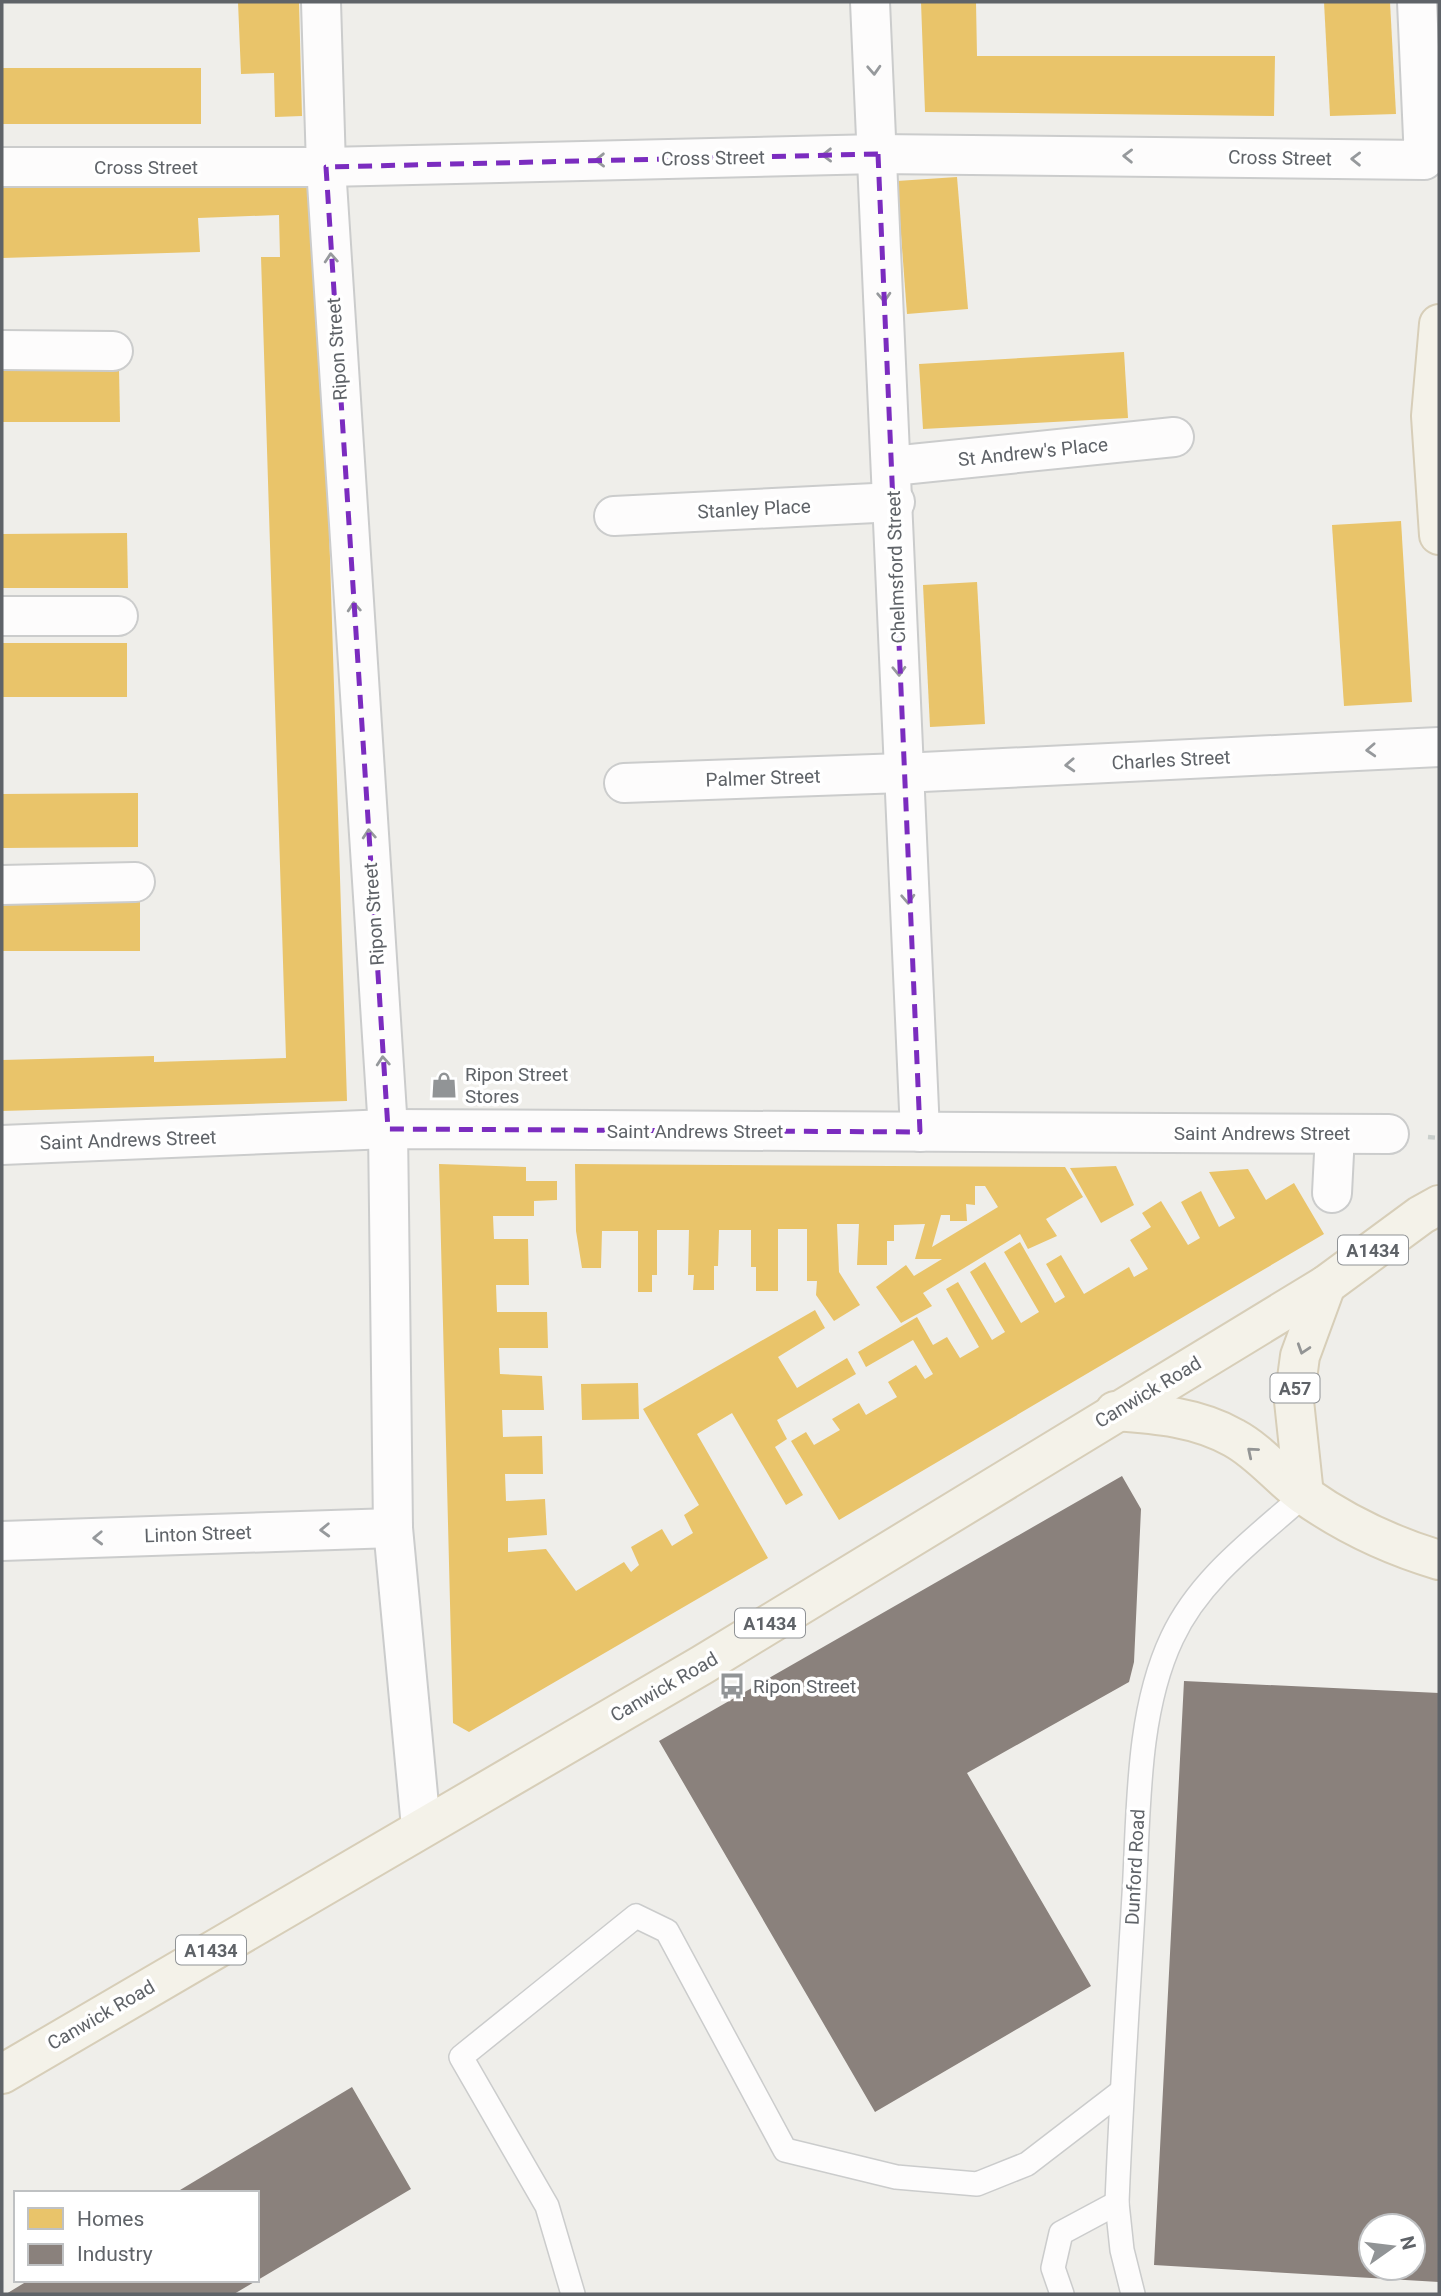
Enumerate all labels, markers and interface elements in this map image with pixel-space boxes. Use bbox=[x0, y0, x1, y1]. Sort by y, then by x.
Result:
one-way arrow bbox=[866, 65, 881, 76]
street label: Cross Street bbox=[661, 146, 765, 170]
street label: Cross Street bbox=[1228, 146, 1332, 170]
one-way arrow bbox=[821, 147, 832, 163]
one-way arrow bbox=[1122, 149, 1133, 164]
one-way arrow bbox=[1350, 151, 1360, 167]
one-way arrow bbox=[594, 152, 604, 168]
street label: Cross Street bbox=[94, 156, 198, 179]
one-way arrow bbox=[324, 252, 339, 263]
one-way arrow bbox=[877, 292, 892, 303]
street label: Ripon Street bbox=[322, 297, 352, 401]
street label: St Andrew's Place bbox=[957, 433, 1109, 471]
street label: Chelmsford Street bbox=[882, 490, 910, 644]
street label: Stanley Place bbox=[697, 495, 811, 523]
one-way arrow bbox=[347, 601, 362, 612]
one-way arrow bbox=[892, 666, 907, 677]
one-way arrow bbox=[1365, 742, 1376, 757]
street label: Charles Street bbox=[1111, 745, 1231, 775]
one-way arrow bbox=[1065, 757, 1076, 772]
street label: Palmer Street bbox=[705, 765, 821, 791]
one-way arrow bbox=[362, 828, 377, 839]
street label: Ripon Street bbox=[359, 862, 389, 966]
one-way arrow bbox=[901, 893, 916, 904]
one-way arrow bbox=[376, 1056, 391, 1067]
place label: Ripon Street Stores bbox=[465, 1063, 568, 1108]
shop icon: Ripon Street Stores bbox=[429, 1070, 459, 1100]
street label: Saint Andrews Street bbox=[607, 1120, 783, 1143]
street label: Saint Andrews Street bbox=[1174, 1122, 1350, 1145]
street label: Saint Andrews Street bbox=[39, 1125, 217, 1155]
road number: A1434 bbox=[1338, 1236, 1408, 1265]
one-way arrow bbox=[1297, 1342, 1311, 1355]
street label: Canwick Road bbox=[1091, 1351, 1205, 1433]
road number: A57 bbox=[1270, 1373, 1320, 1402]
one-way arrow bbox=[1247, 1447, 1259, 1460]
street label: Linton Street bbox=[144, 1521, 252, 1547]
one-way arrow bbox=[319, 1523, 330, 1538]
one-way arrow bbox=[92, 1530, 103, 1545]
road number: A1434 bbox=[735, 1608, 805, 1638]
street label: Canwick Road bbox=[606, 1647, 722, 1727]
bus stop icon: Ripon Street bbox=[717, 1671, 747, 1701]
place label: Ripon Street bbox=[753, 1675, 856, 1698]
street label: Dunford Road bbox=[1120, 1808, 1150, 1926]
road number: A1434 bbox=[176, 1936, 246, 1964]
street label: Canwick Road bbox=[43, 1975, 159, 2055]
legend bbox=[14, 2191, 259, 2282]
text: Homes bbox=[77, 2207, 144, 2231]
north arrow bbox=[1357, 2212, 1427, 2282]
text: N bbox=[1395, 2234, 1421, 2252]
text: Industry bbox=[77, 2242, 153, 2266]

